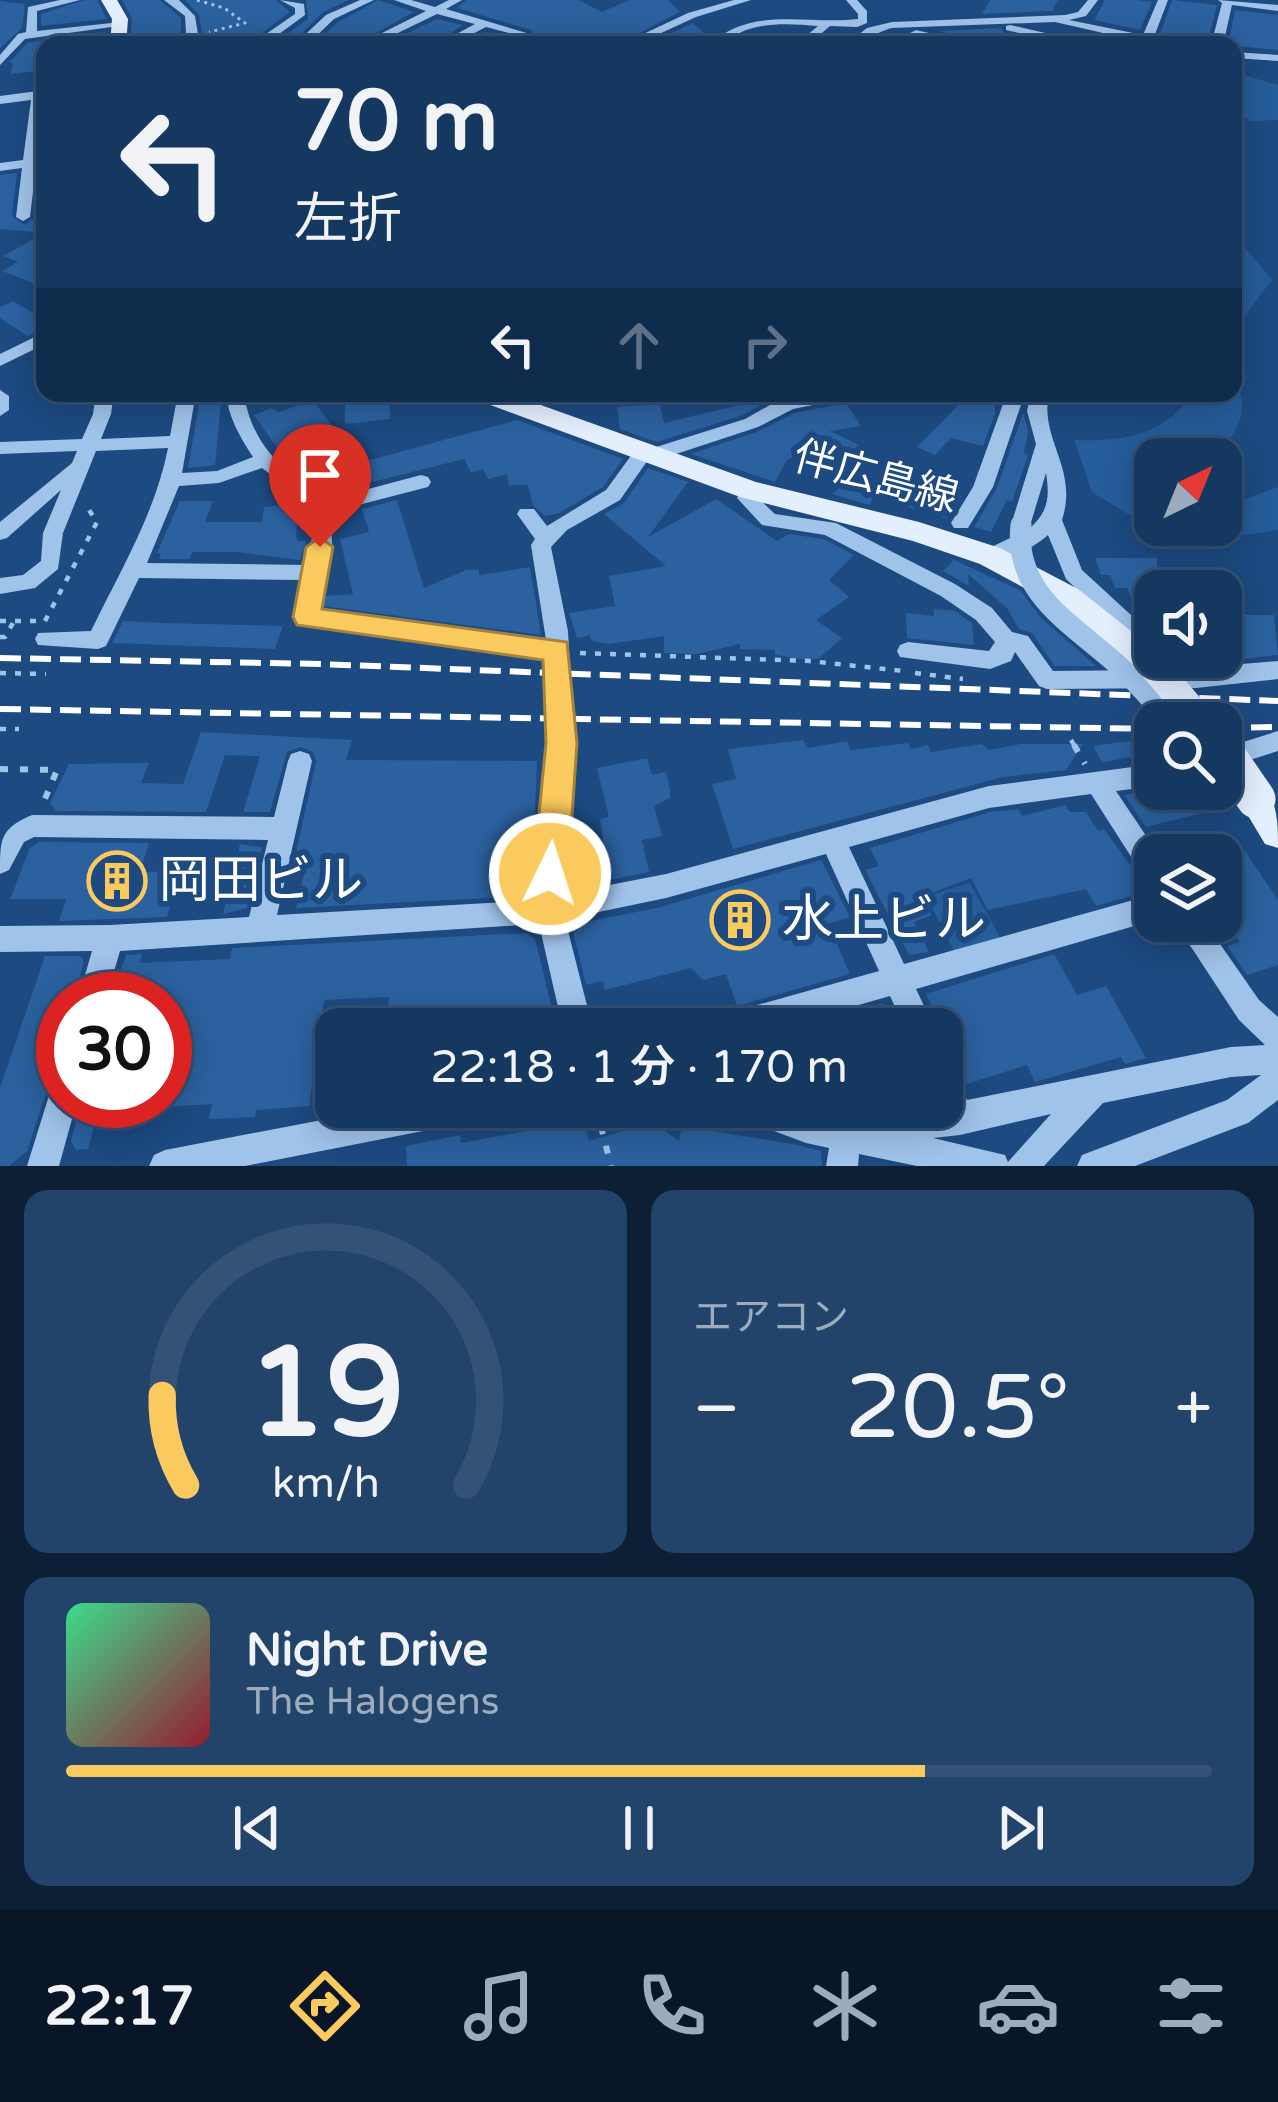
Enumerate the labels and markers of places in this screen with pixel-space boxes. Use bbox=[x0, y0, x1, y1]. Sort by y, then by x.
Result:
pin bbox=[269, 424, 371, 547]
building icon: 岡田ビル bbox=[86, 850, 148, 912]
place label: 岡田ビル bbox=[159, 850, 363, 912]
building icon: 水上ビル bbox=[709, 889, 771, 951]
place label: 水上ビル bbox=[782, 889, 986, 951]

